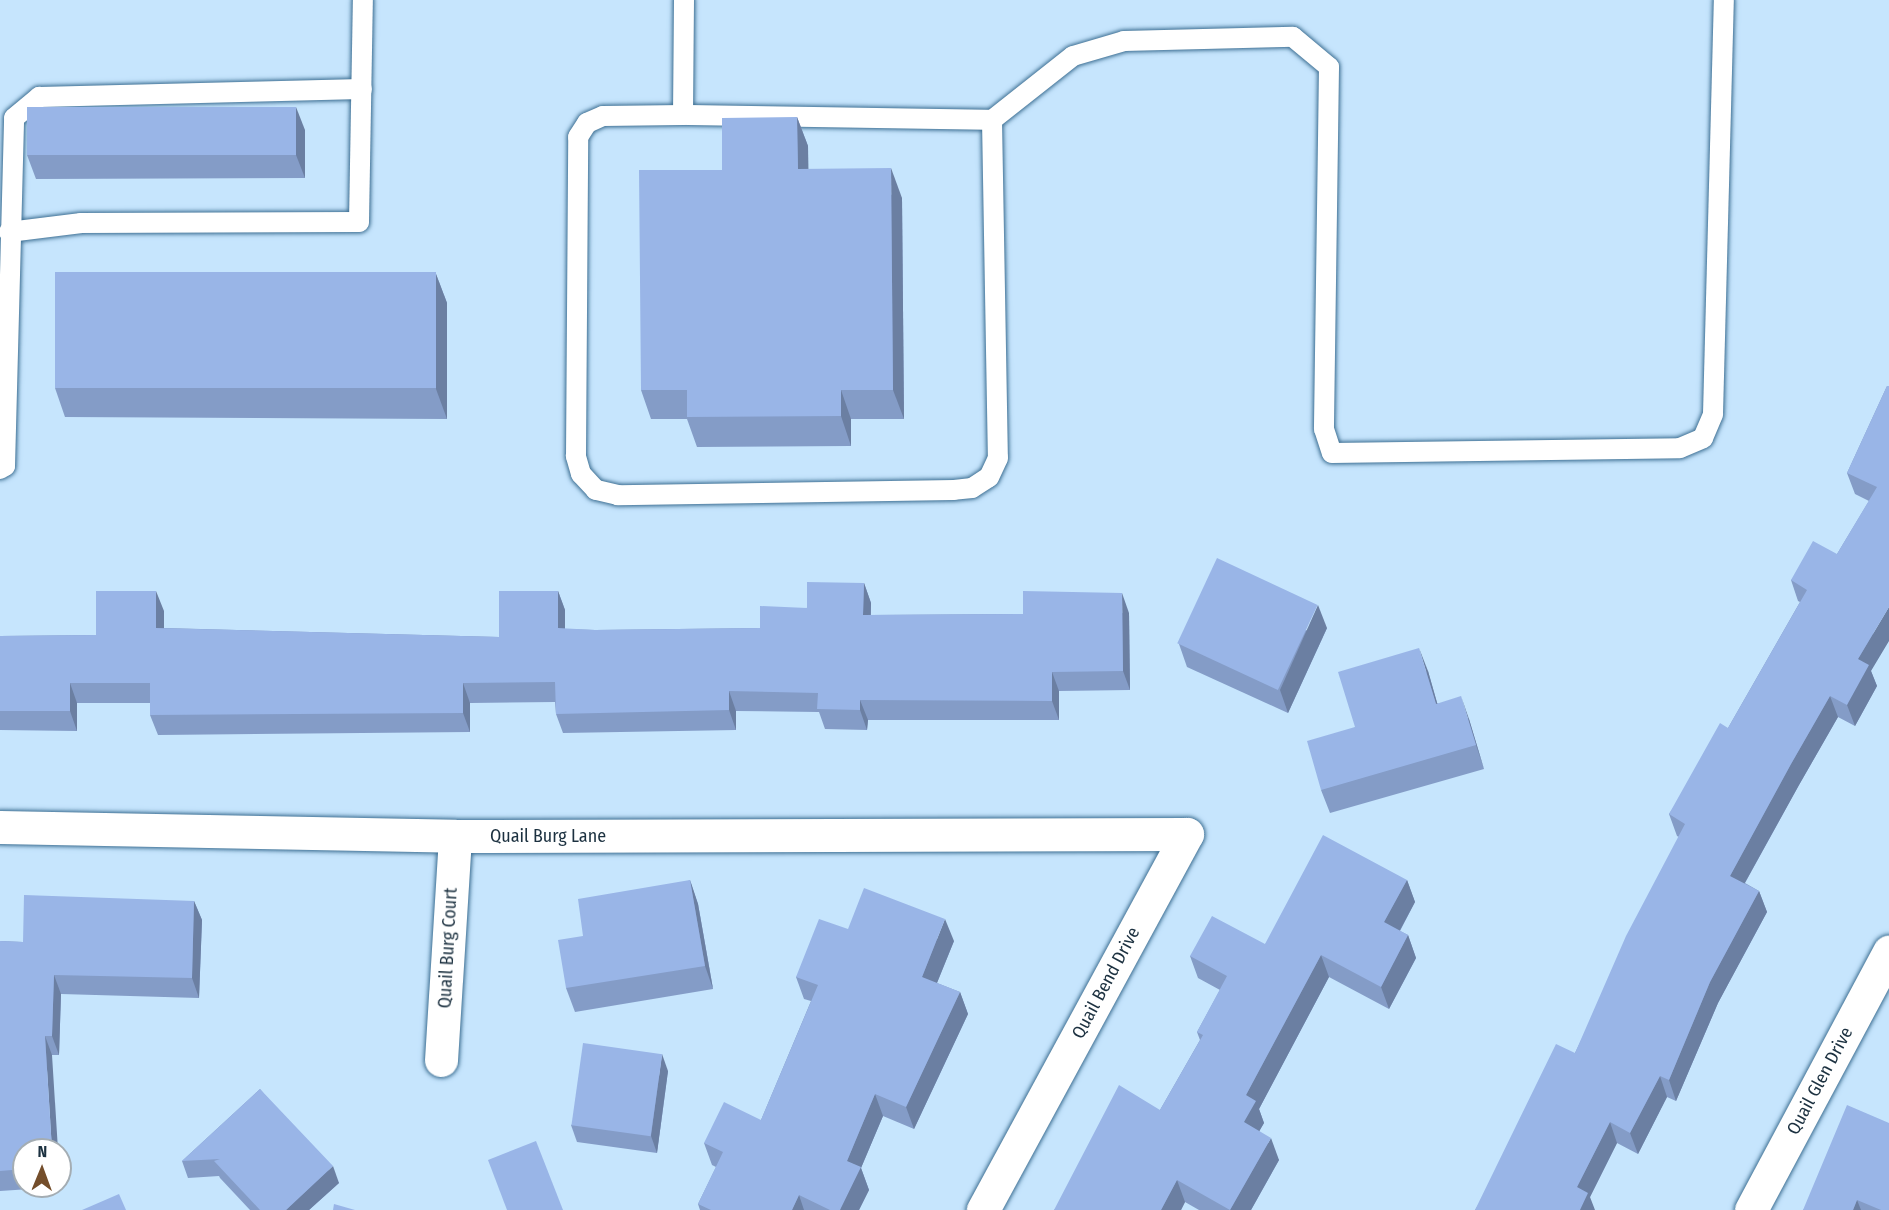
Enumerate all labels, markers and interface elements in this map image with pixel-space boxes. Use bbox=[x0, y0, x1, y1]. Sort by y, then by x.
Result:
street label: Quail Burg Lane bbox=[490, 825, 606, 847]
street label: Quail Burg Court bbox=[434, 887, 462, 1009]
street label: Quail Bend Drive bbox=[1068, 924, 1144, 1042]
street label: Quail Glen Drive bbox=[1783, 1024, 1857, 1138]
north arrow bbox=[12, 1138, 72, 1198]
text: N bbox=[37, 1142, 47, 1161]

